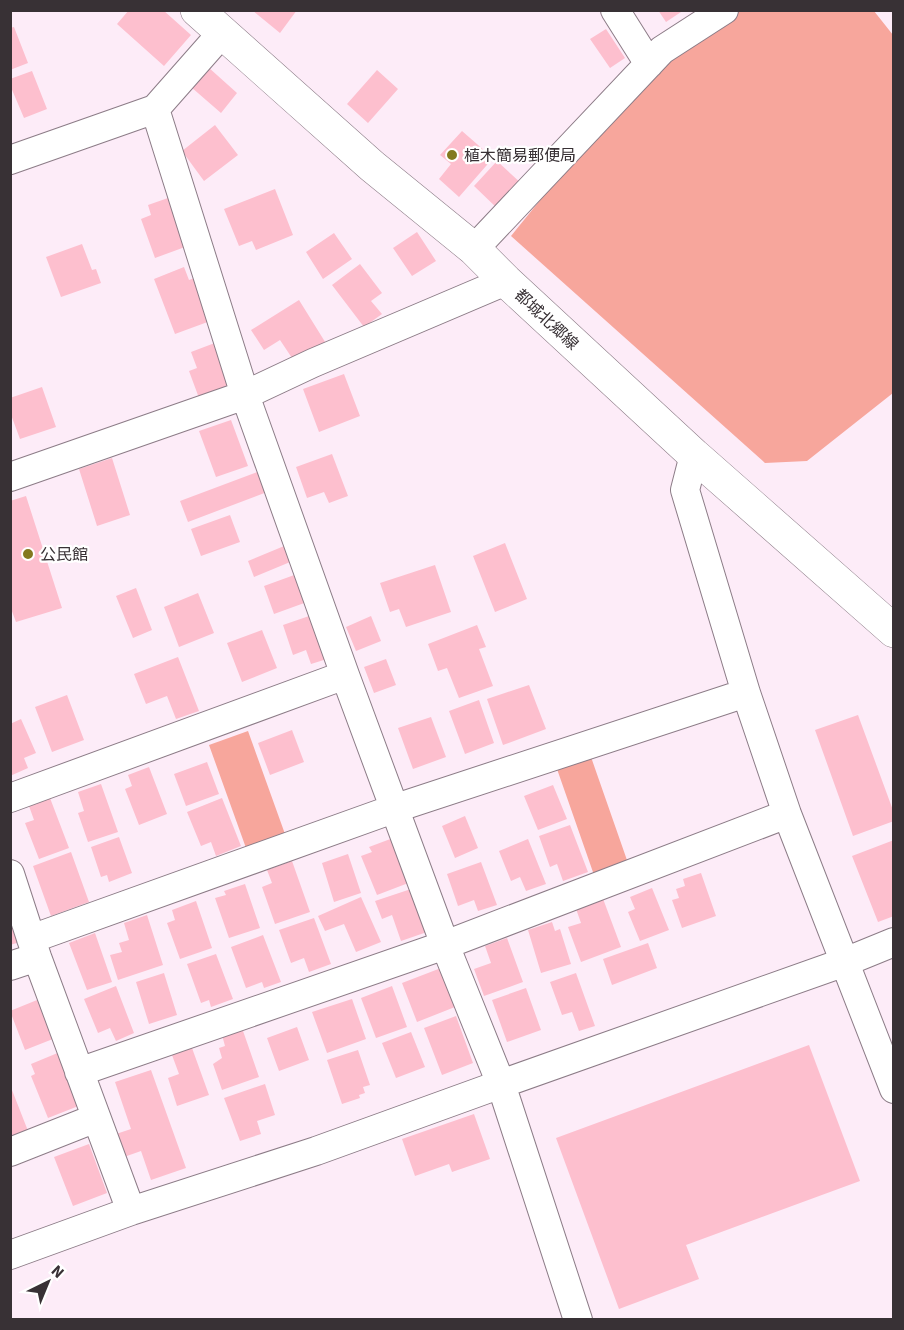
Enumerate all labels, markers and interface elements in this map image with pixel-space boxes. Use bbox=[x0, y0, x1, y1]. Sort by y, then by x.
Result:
place label: 植木簡易郵便局 bbox=[464, 145, 576, 167]
marker: 植木簡易郵便局 bbox=[445, 148, 459, 162]
street label: 都城北郷線 bbox=[510, 284, 583, 355]
place label: 公民館 bbox=[40, 544, 88, 566]
marker: 公民館 bbox=[21, 547, 35, 561]
north arrow bbox=[18, 1252, 78, 1312]
text: N bbox=[46, 1260, 69, 1283]

